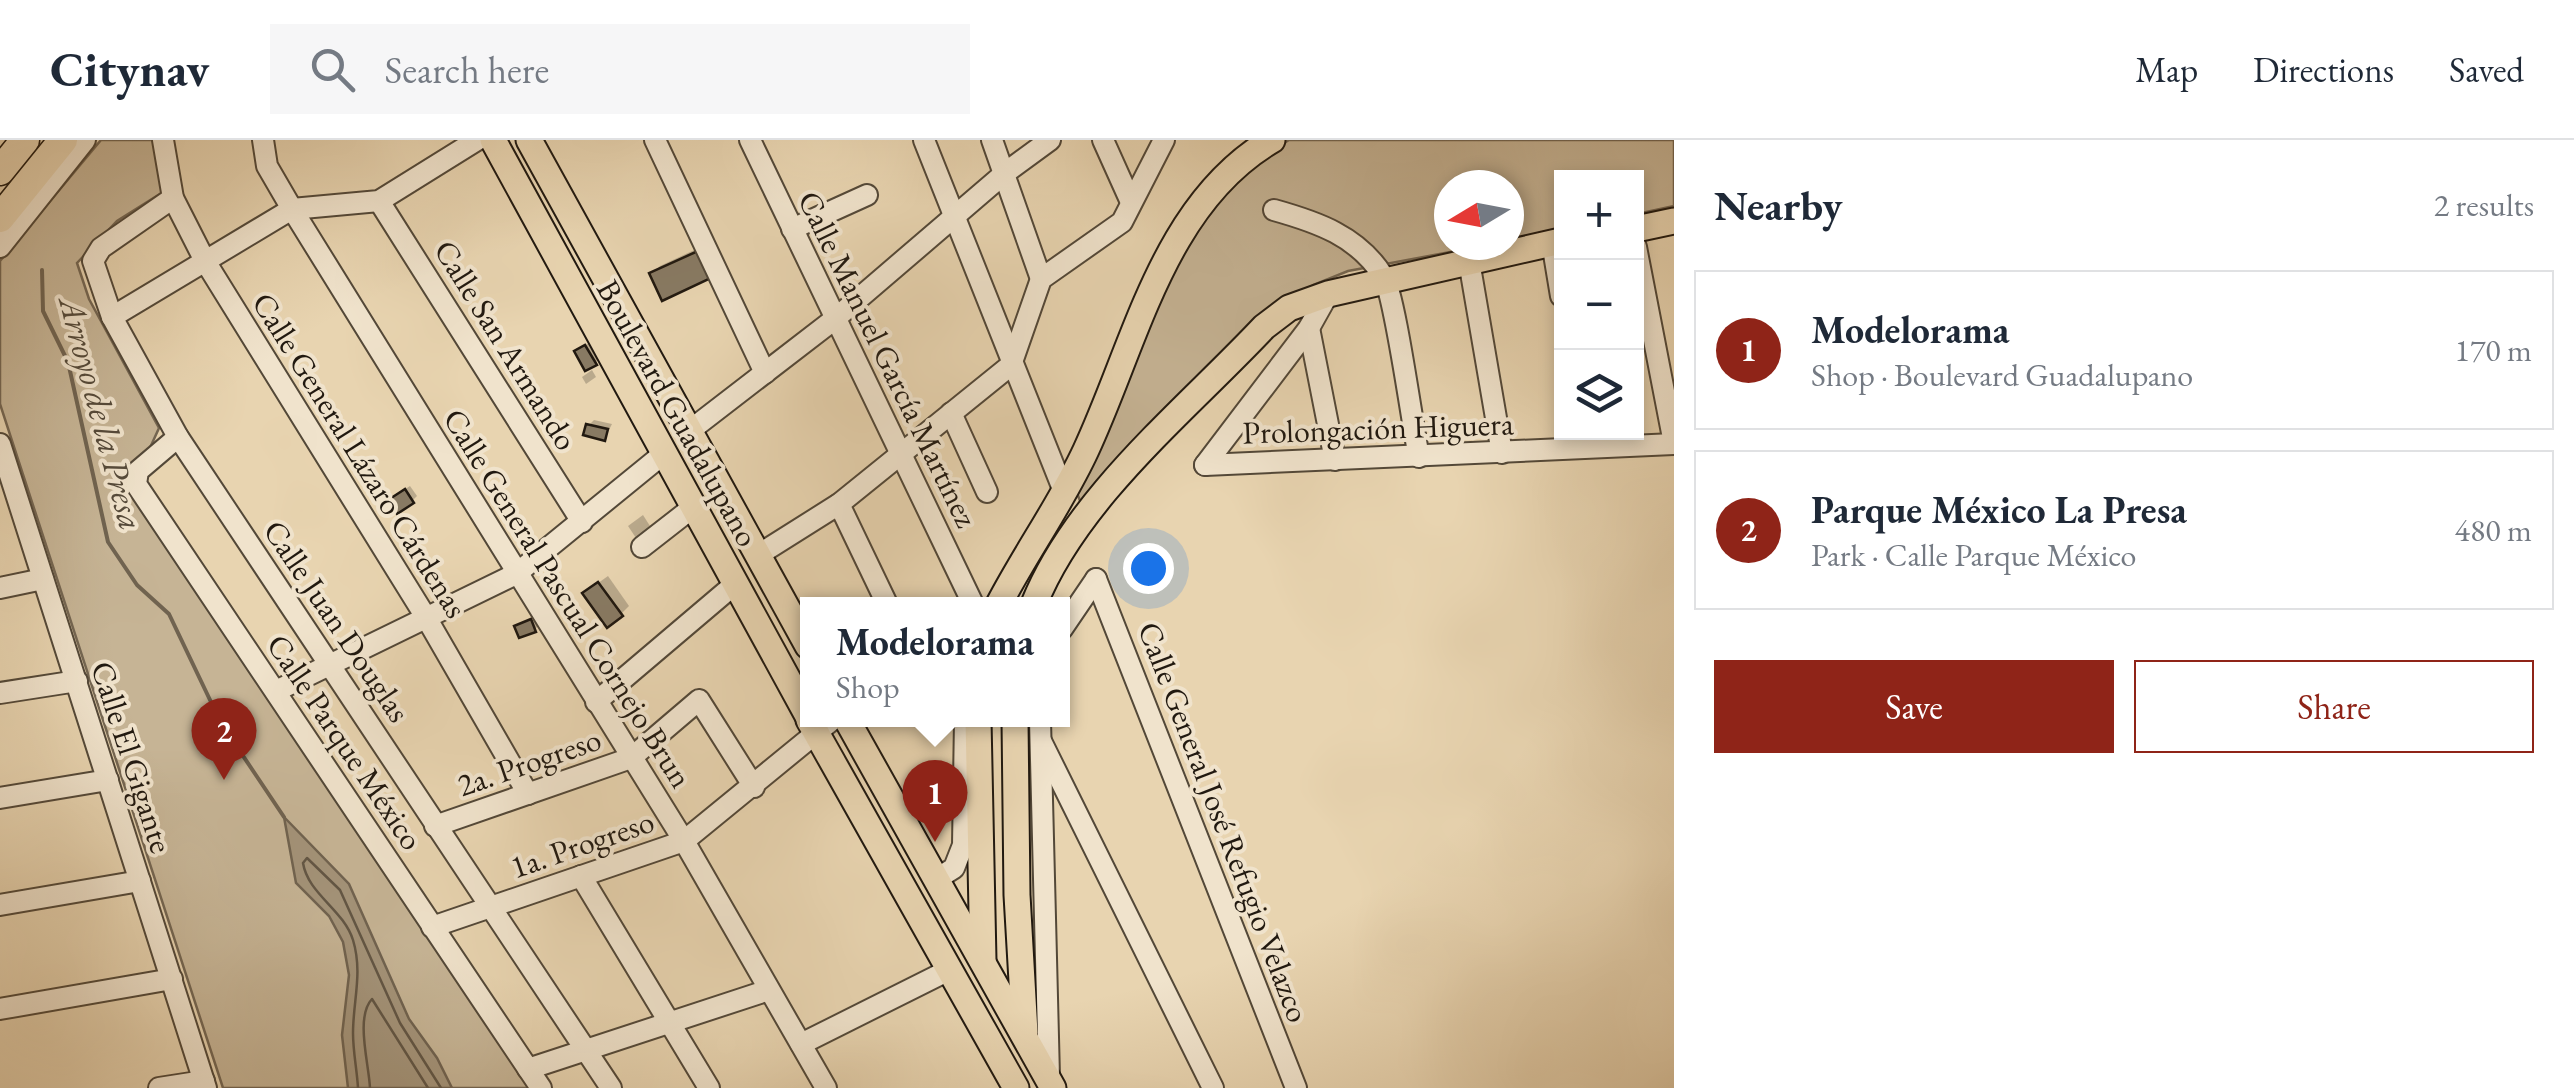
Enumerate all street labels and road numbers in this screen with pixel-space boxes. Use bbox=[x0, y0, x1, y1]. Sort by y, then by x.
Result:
street label: Calle Manuel García Martínez bbox=[788, 184, 988, 534]
street label: Calle San Armando bbox=[425, 232, 587, 458]
street label: Boulevard Guadalupano bbox=[587, 272, 769, 554]
street label: Calle General Lázaro Cárdenas bbox=[243, 284, 477, 626]
street label: Calle General Pascual Cornejo Brun bbox=[434, 400, 702, 796]
street label: Prolongación Higuera bbox=[1242, 402, 1515, 454]
street label: Calle Juan Douglas bbox=[254, 512, 420, 730]
street label: Calle General José Refugio Velazco bbox=[1128, 616, 1320, 1028]
street label: Calle Parque México bbox=[257, 626, 433, 858]
street label: Calle El Gigante bbox=[81, 656, 183, 858]
street label: 2a. Progreso bbox=[452, 718, 606, 806]
street label: 1a. Progreso bbox=[505, 800, 659, 888]

